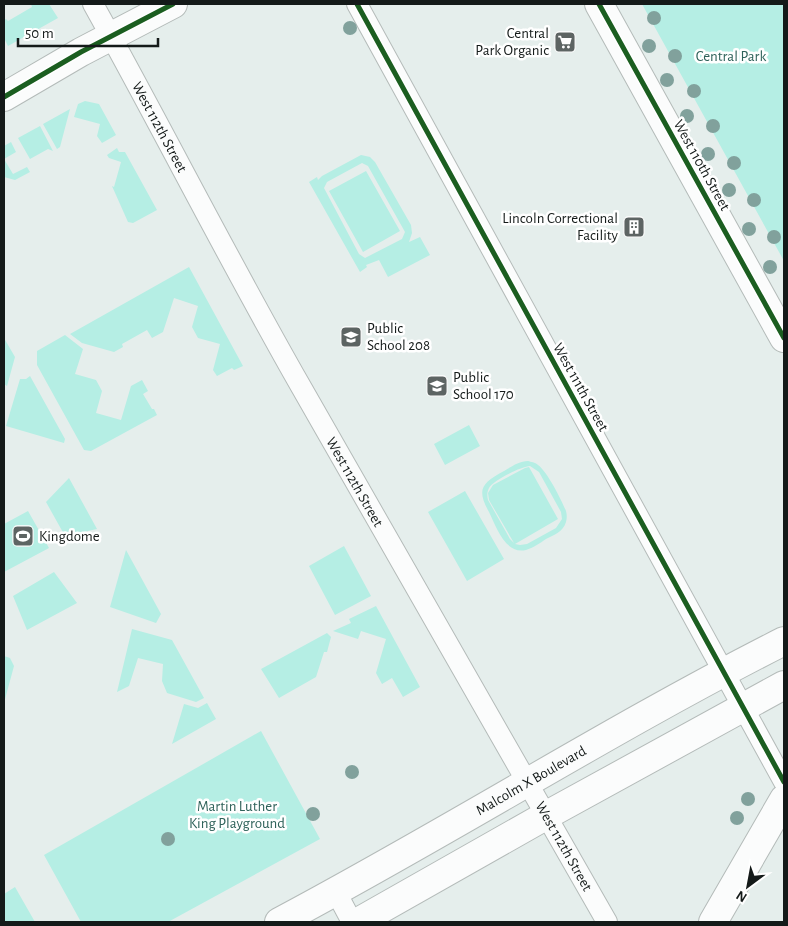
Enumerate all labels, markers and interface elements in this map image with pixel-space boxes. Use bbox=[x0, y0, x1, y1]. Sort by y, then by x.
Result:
scale bar bbox=[18, 15, 158, 47]
text: 50 m bbox=[25, 26, 54, 41]
place label: Central Park Organic bbox=[475, 26, 549, 58]
supermarket icon: Central Park Organic bbox=[553, 30, 577, 54]
park label: Central Park bbox=[696, 49, 766, 64]
street label: West 112th Street bbox=[129, 80, 190, 175]
street label: West 110th Street bbox=[671, 117, 733, 213]
place label: Lincoln Correctional Facility bbox=[502, 211, 619, 243]
building icon: Lincoln Correctional Facility bbox=[622, 215, 646, 239]
place label: Public School 208 bbox=[367, 321, 430, 353]
school or university icon: Public School 208 bbox=[339, 325, 363, 349]
street label: West 111th Street bbox=[550, 341, 611, 434]
place label: Public School 170 bbox=[453, 370, 514, 402]
school or university icon: Public School 170 bbox=[425, 374, 449, 398]
street label: West 112th Street bbox=[323, 435, 386, 530]
sports icon: Kingdome bbox=[11, 524, 35, 548]
place label: Kingdome bbox=[39, 529, 100, 544]
street label: Malcolm X Boulevard bbox=[474, 743, 589, 818]
park label: Martin Luther King Playground bbox=[189, 799, 285, 831]
street label: West 112th Street bbox=[532, 799, 595, 894]
north arrow bbox=[723, 861, 773, 911]
text: N bbox=[734, 888, 749, 905]

